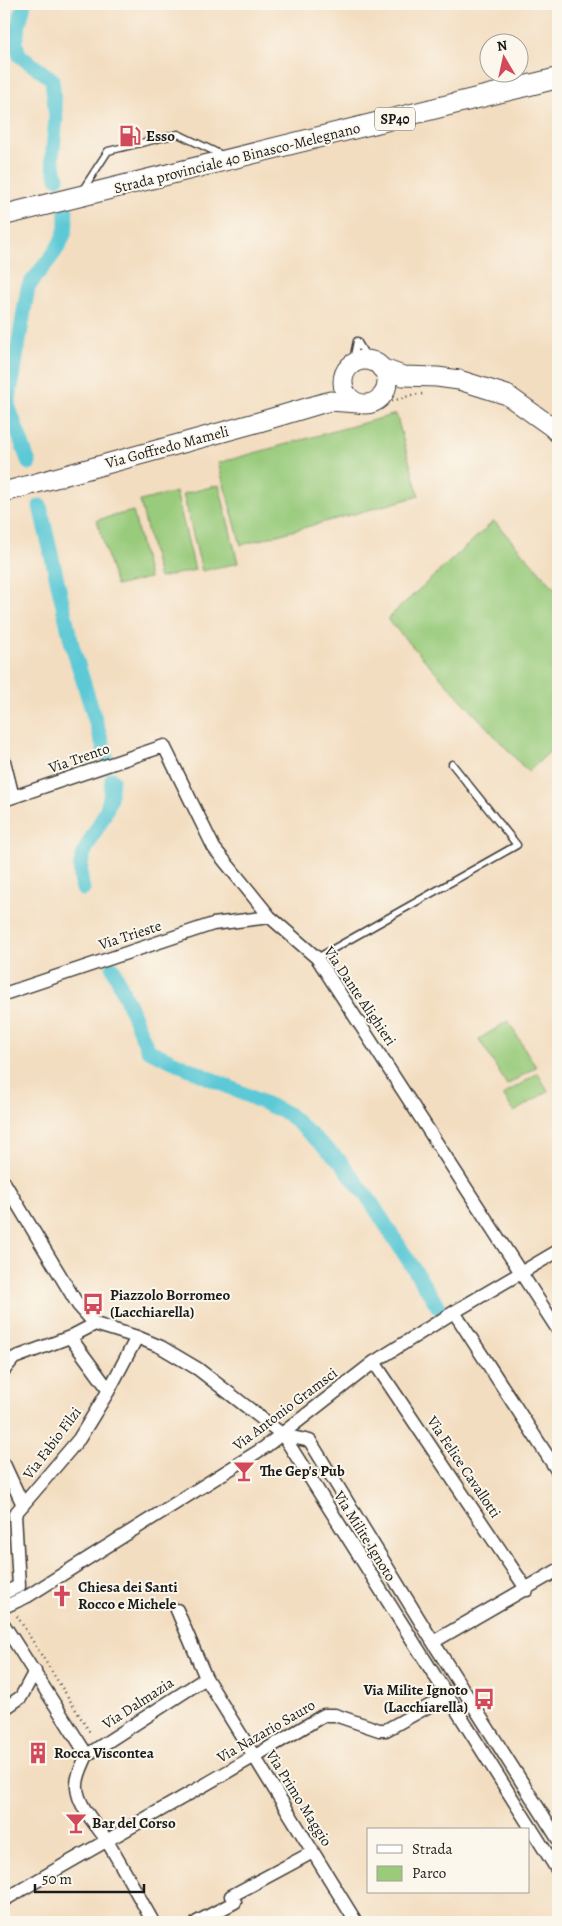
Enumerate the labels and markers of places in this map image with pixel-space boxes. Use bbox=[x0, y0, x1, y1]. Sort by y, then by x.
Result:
fuel station icon: Esso bbox=[117, 123, 143, 149]
place label: Esso bbox=[146, 126, 175, 146]
place label: Piazzolo Borromeo (Lacchiarella) bbox=[110, 1285, 231, 1322]
bus stop icon: Piazzolo Borromeo (Lacchiarella) bbox=[80, 1291, 106, 1317]
bar icon: The Gep's Pub bbox=[231, 1458, 257, 1484]
place label: The Gep's Pub bbox=[260, 1461, 345, 1481]
place label: Chiesa dei Santi Rocco e Michele bbox=[78, 1577, 178, 1614]
church icon: Chiesa dei Santi Rocco e Michele bbox=[49, 1583, 75, 1609]
place label: Via Milite Ignoto (Lacchiarella) bbox=[363, 1680, 468, 1717]
bus stop icon: Via Milite Ignoto (Lacchiarella) bbox=[471, 1686, 497, 1712]
building icon: Rocca Viscontea bbox=[25, 1740, 51, 1766]
place label: Rocca Viscontea bbox=[54, 1743, 155, 1763]
bar icon: Bar del Corso bbox=[63, 1810, 89, 1836]
place label: Bar del Corso bbox=[92, 1813, 176, 1833]

